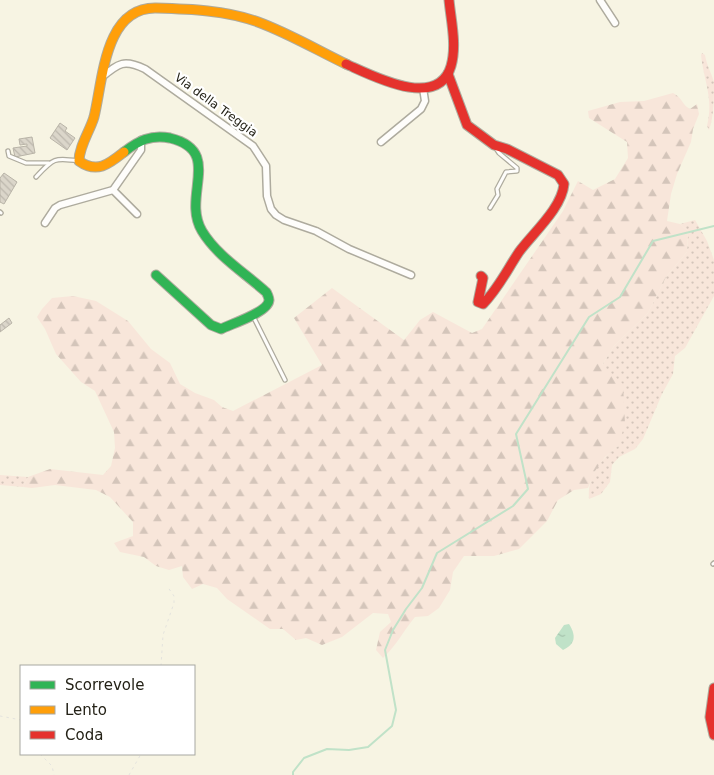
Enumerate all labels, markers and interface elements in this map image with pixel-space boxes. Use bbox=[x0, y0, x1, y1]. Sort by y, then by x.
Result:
street label: Via della Treggia bbox=[172, 70, 260, 140]
legend bbox=[20, 665, 195, 755]
text: Scorrevole bbox=[65, 676, 144, 694]
text: Lento bbox=[65, 701, 107, 719]
text: Coda bbox=[65, 726, 103, 744]

